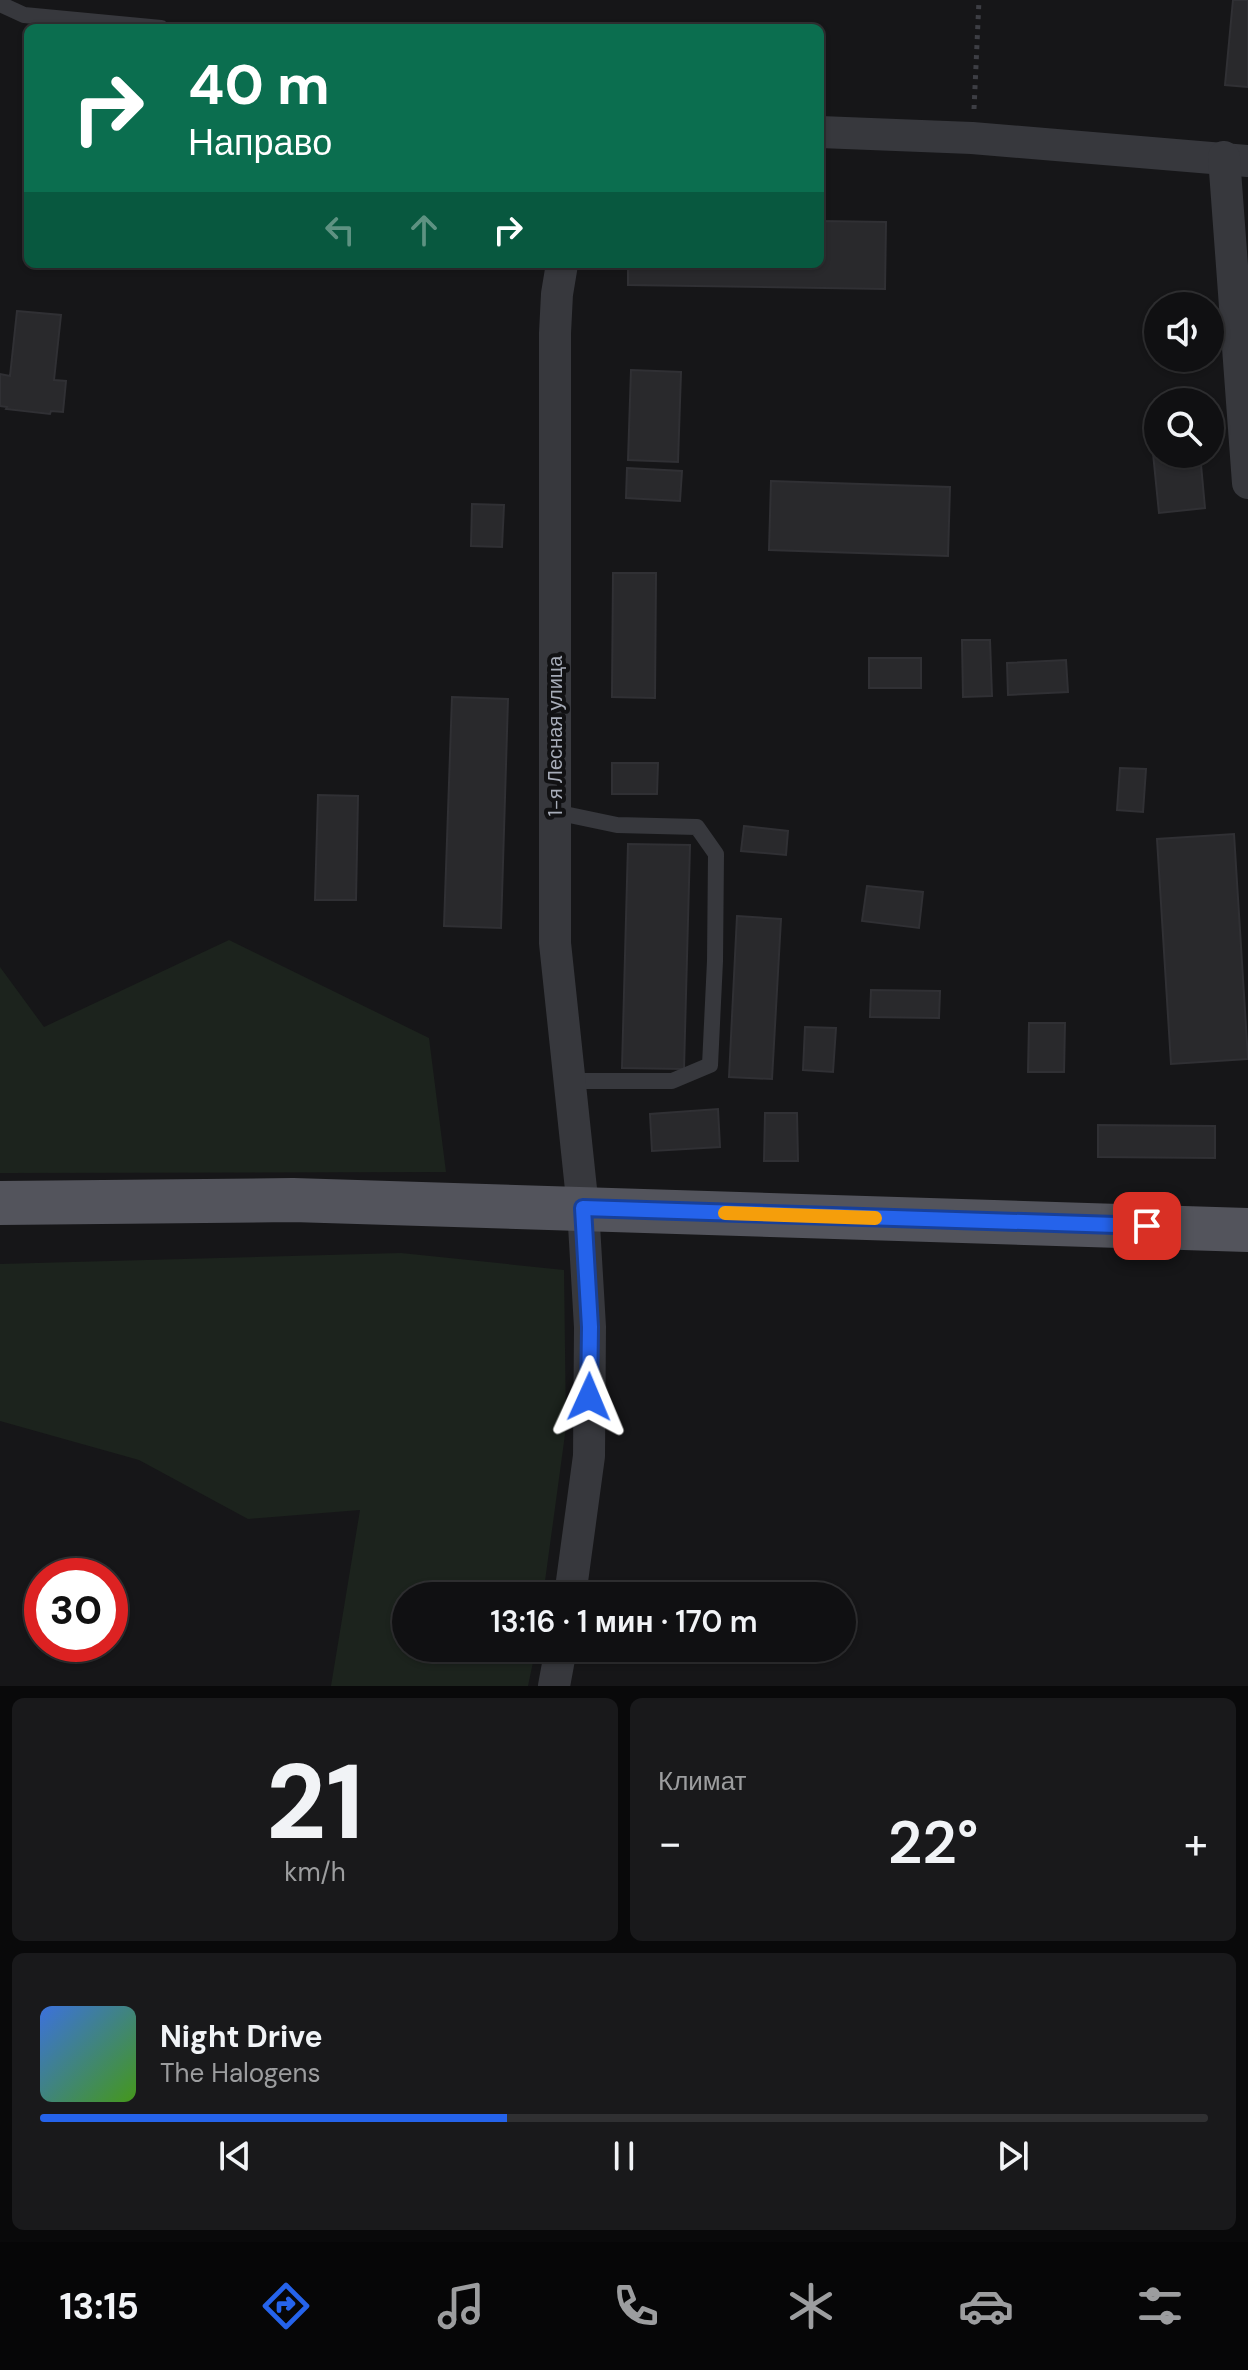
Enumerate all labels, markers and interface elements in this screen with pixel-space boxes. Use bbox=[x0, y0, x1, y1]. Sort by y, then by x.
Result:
text: 40 m bbox=[188, 48, 330, 121]
icon: right bbox=[56, 56, 160, 160]
text: Направо bbox=[188, 119, 332, 166]
icon: left bbox=[318, 208, 362, 252]
icon: ahead bbox=[402, 208, 446, 252]
icon: right bbox=[486, 208, 530, 252]
map controls bbox=[1144, 292, 1224, 468]
button: sound bbox=[1144, 292, 1224, 372]
button: search bbox=[1144, 388, 1224, 468]
street label: 1-я Лесная улица bbox=[542, 655, 568, 816]
pin bbox=[1113, 1192, 1181, 1260]
icon: arrive bbox=[1125, 1204, 1169, 1248]
position arrow bbox=[547, 1355, 631, 1439]
speed limit sign: 30 bbox=[24, 1558, 128, 1662]
text: 13:16 · 1 мин · 170 m bbox=[490, 1602, 758, 1641]
text: 21 bbox=[266, 1735, 364, 1870]
text: Климат bbox=[658, 1764, 747, 1798]
text: 22° bbox=[888, 1803, 978, 1882]
text: − bbox=[658, 1814, 682, 1872]
text: + bbox=[1184, 1814, 1208, 1872]
text: km/h bbox=[284, 1855, 346, 1889]
text: Night Drive bbox=[160, 2017, 323, 2056]
text: The Halogens bbox=[160, 2056, 320, 2090]
icon: previous bbox=[213, 2134, 257, 2178]
icon: pause bbox=[602, 2134, 646, 2178]
icon: next bbox=[991, 2134, 1035, 2178]
icon: directions bbox=[258, 2278, 314, 2334]
icon: music bbox=[433, 2278, 489, 2334]
icon: phone bbox=[608, 2278, 664, 2334]
icon: climate bbox=[783, 2278, 839, 2334]
icon: car bbox=[958, 2278, 1014, 2334]
icon: filters bbox=[1132, 2278, 1188, 2334]
text: 13:15 bbox=[59, 2283, 139, 2330]

